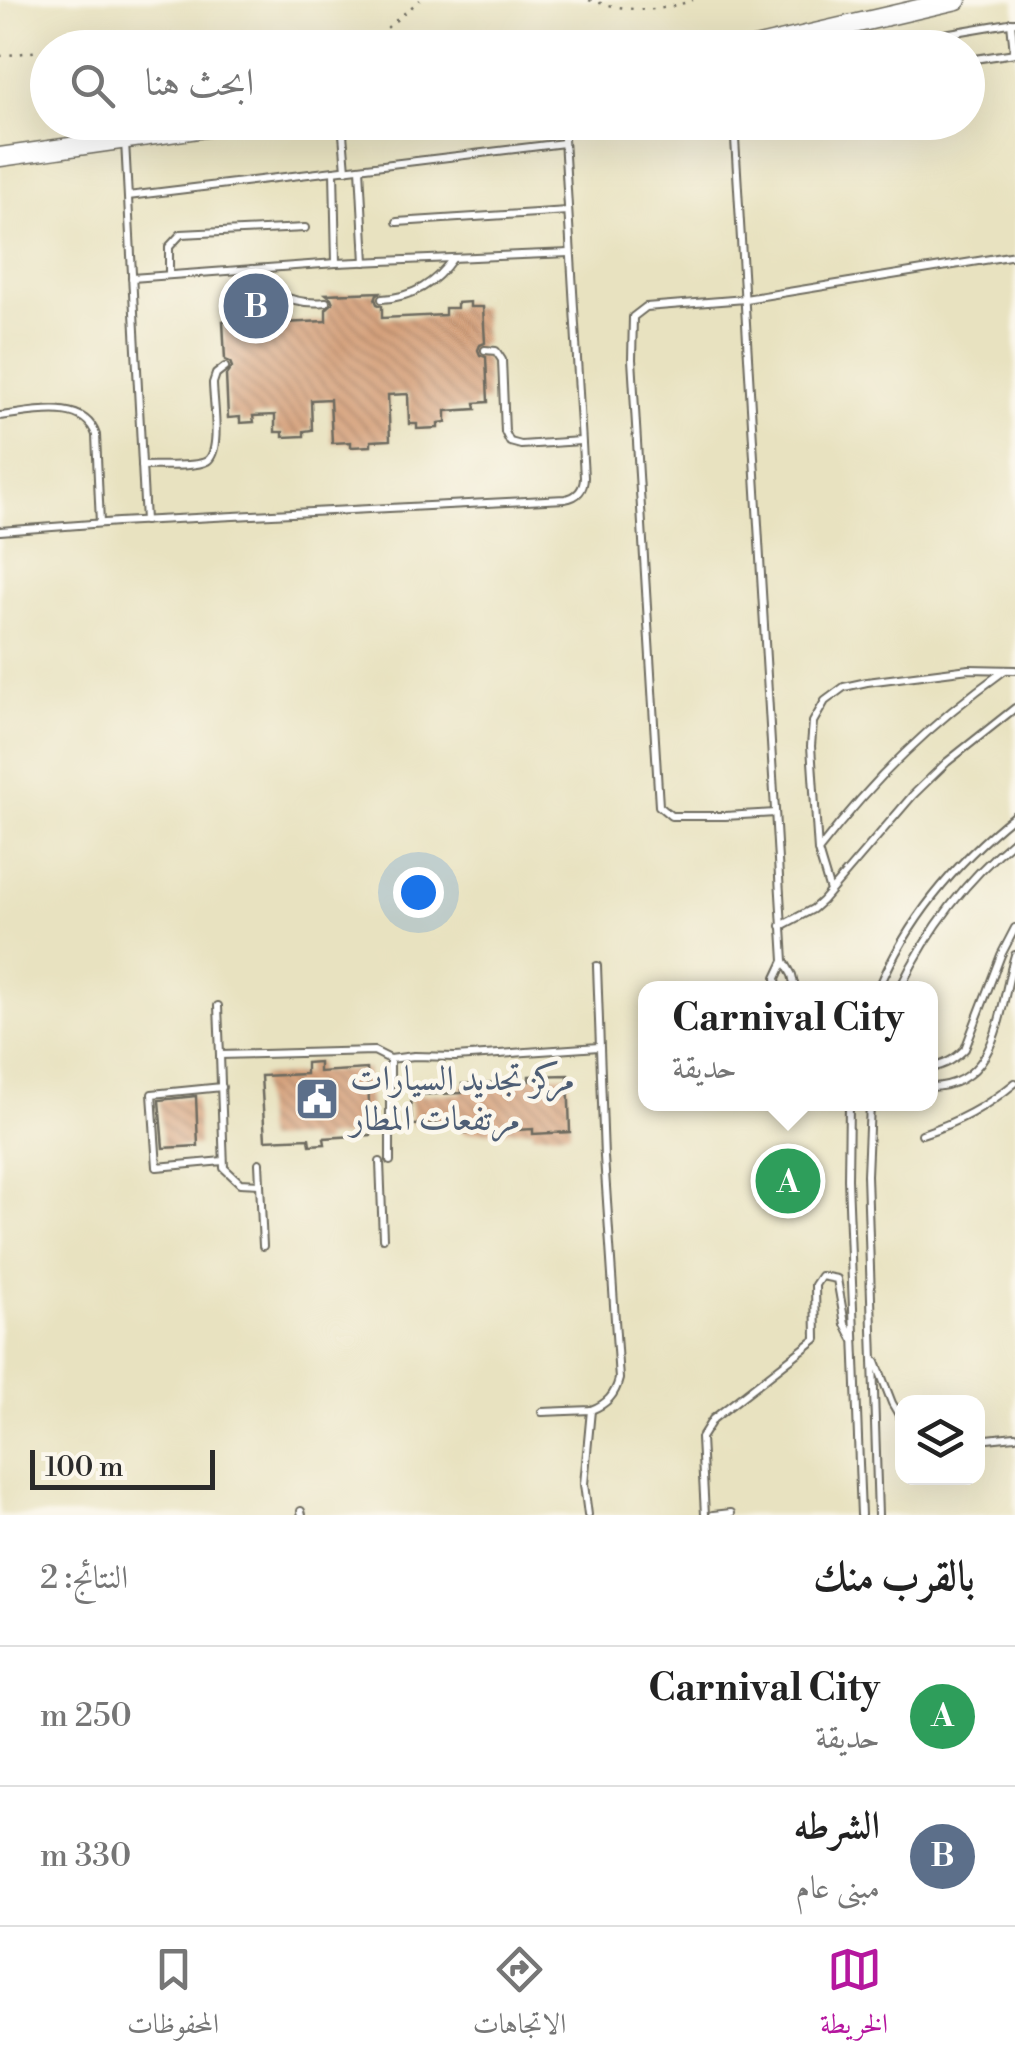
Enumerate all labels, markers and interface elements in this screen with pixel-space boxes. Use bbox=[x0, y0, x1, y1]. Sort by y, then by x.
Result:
search box bbox=[30, 30, 985, 140]
icon: search bbox=[65, 58, 120, 113]
text: ابحث هنا bbox=[145, 60, 254, 107]
pin: B bbox=[224, 268, 288, 344]
your location bbox=[393, 867, 444, 918]
popup bbox=[638, 981, 938, 1111]
text: Carnival City bbox=[672, 995, 904, 1042]
text: حديقة bbox=[672, 1048, 737, 1088]
place label: مركز تجديد السيارات مرتفعات المطار bbox=[347, 1058, 575, 1142]
public building icon: مركز تجديد السيارات مرتفعات المطار bbox=[294, 1076, 340, 1122]
pin: A bbox=[756, 1144, 820, 1218]
map controls bbox=[895, 1395, 985, 1485]
button: layers bbox=[895, 1395, 985, 1485]
scale bar bbox=[30, 1445, 215, 1490]
text: 100 m bbox=[45, 1450, 124, 1485]
text: بالقرب منك bbox=[813, 1551, 975, 1604]
text: النتائج: 2 bbox=[40, 1558, 128, 1598]
text: Carnival City bbox=[648, 1665, 880, 1712]
text: 250 m bbox=[40, 1696, 132, 1736]
text: A bbox=[931, 1696, 954, 1736]
text: حديقة bbox=[815, 1718, 880, 1758]
text: الشرطه bbox=[794, 1803, 880, 1850]
text: 330 m bbox=[40, 1836, 131, 1876]
text: B bbox=[930, 1836, 955, 1876]
text: مبنى عام bbox=[796, 1868, 880, 1908]
tab: المحفوظات bbox=[127, 1942, 219, 2051]
tab: الاتجاهات bbox=[473, 1942, 566, 2051]
tab: الخريطة bbox=[820, 1942, 888, 2051]

